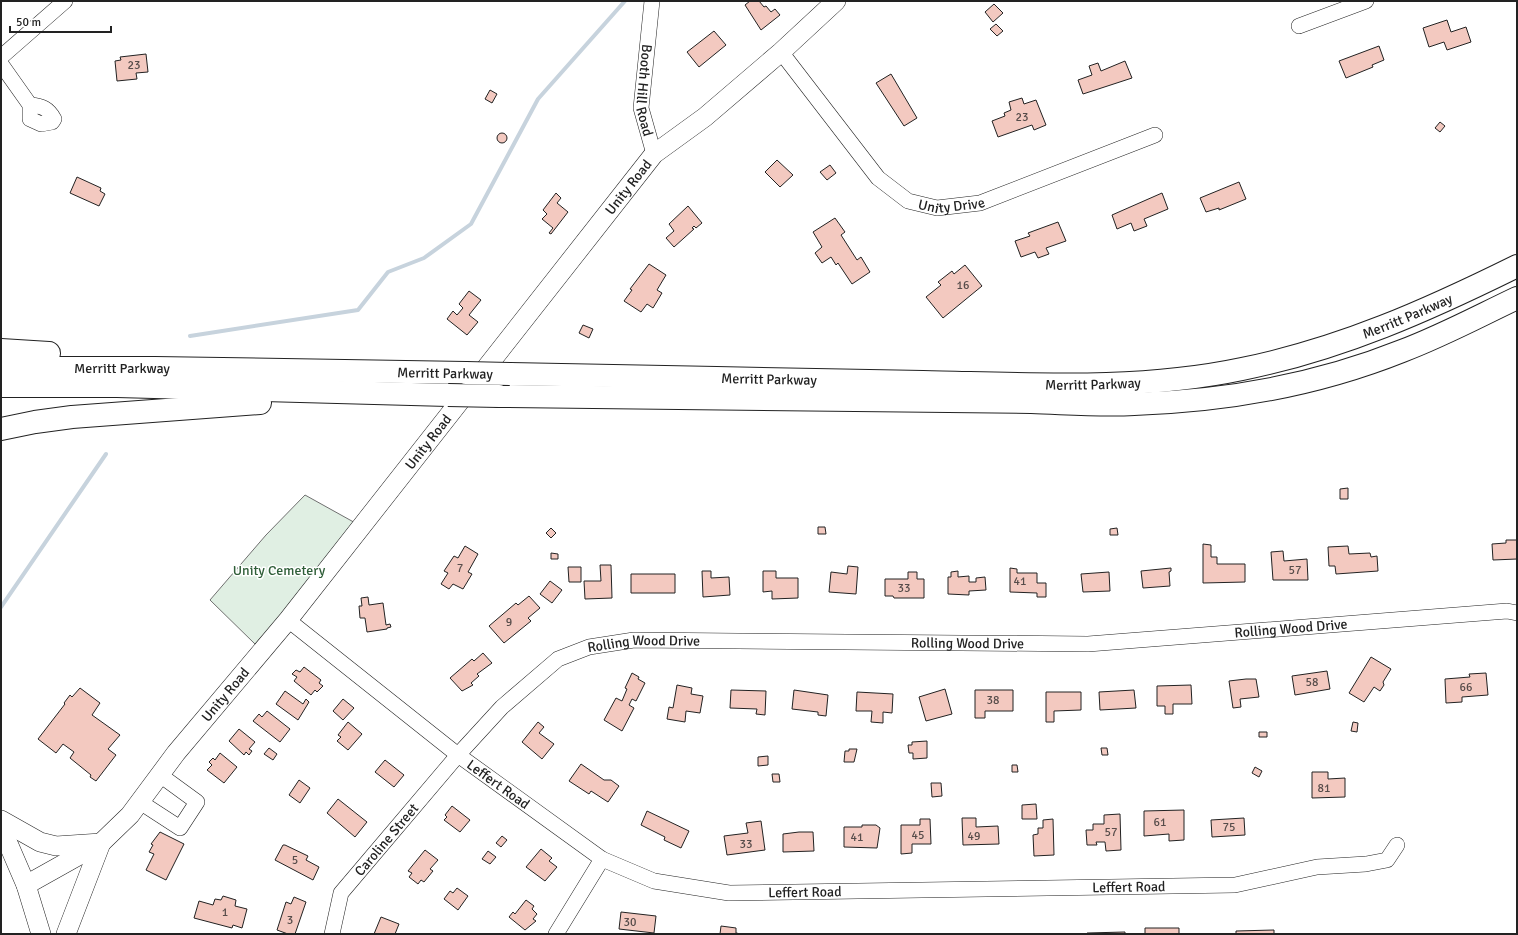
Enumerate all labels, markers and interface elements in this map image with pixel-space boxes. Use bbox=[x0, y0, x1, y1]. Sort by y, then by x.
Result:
scale bar bbox=[10, 8, 111, 34]
text: 50 m bbox=[16, 15, 41, 30]
street label: Booth Hill Road bbox=[632, 43, 657, 138]
house number: 23 bbox=[128, 58, 140, 73]
house number: 23 bbox=[1016, 110, 1028, 125]
street label: Unity Road bbox=[602, 156, 655, 218]
street label: Unity Drive bbox=[916, 194, 987, 217]
house number: 16 bbox=[957, 278, 969, 293]
street label: Merritt Parkway bbox=[1360, 290, 1456, 343]
street label: Merritt Parkway bbox=[74, 360, 171, 377]
street label: Merritt Parkway bbox=[397, 364, 493, 383]
street label: Merritt Parkway bbox=[721, 370, 817, 389]
street label: Merritt Parkway bbox=[1045, 374, 1142, 394]
street label: Unity Road bbox=[402, 411, 455, 473]
house number: 7 bbox=[457, 561, 463, 576]
park label: Unity Cemetery bbox=[233, 562, 326, 579]
house number: 57 bbox=[1289, 563, 1301, 578]
house number: 41 bbox=[1014, 574, 1026, 589]
house number: 33 bbox=[898, 581, 910, 596]
house number: 9 bbox=[506, 615, 512, 630]
street label: Rolling Wood Drive bbox=[1234, 616, 1348, 641]
street label: Rolling Wood Drive bbox=[586, 632, 700, 656]
street label: Rolling Wood Drive bbox=[911, 634, 1024, 652]
street label: Unity Road bbox=[198, 664, 253, 725]
house number: 58 bbox=[1306, 675, 1318, 690]
house number: 66 bbox=[1460, 680, 1472, 695]
house number: 38 bbox=[987, 693, 999, 708]
street label: Leffert Road bbox=[463, 756, 533, 813]
house number: 81 bbox=[1318, 781, 1330, 796]
street label: Caroline Street bbox=[351, 800, 422, 880]
house number: 61 bbox=[1154, 815, 1166, 830]
house number: 75 bbox=[1223, 820, 1235, 835]
house number: 57 bbox=[1105, 825, 1117, 840]
house number: 45 bbox=[912, 828, 924, 843]
house number: 49 bbox=[968, 829, 980, 844]
house number: 41 bbox=[851, 830, 863, 845]
house number: 33 bbox=[740, 837, 752, 852]
house number: 5 bbox=[292, 853, 298, 868]
street label: Leffert Road bbox=[1092, 878, 1166, 896]
street label: Leffert Road bbox=[768, 883, 842, 901]
house number: 1 bbox=[222, 905, 228, 920]
house number: 3 bbox=[287, 913, 293, 928]
house number: 30 bbox=[624, 915, 636, 930]

